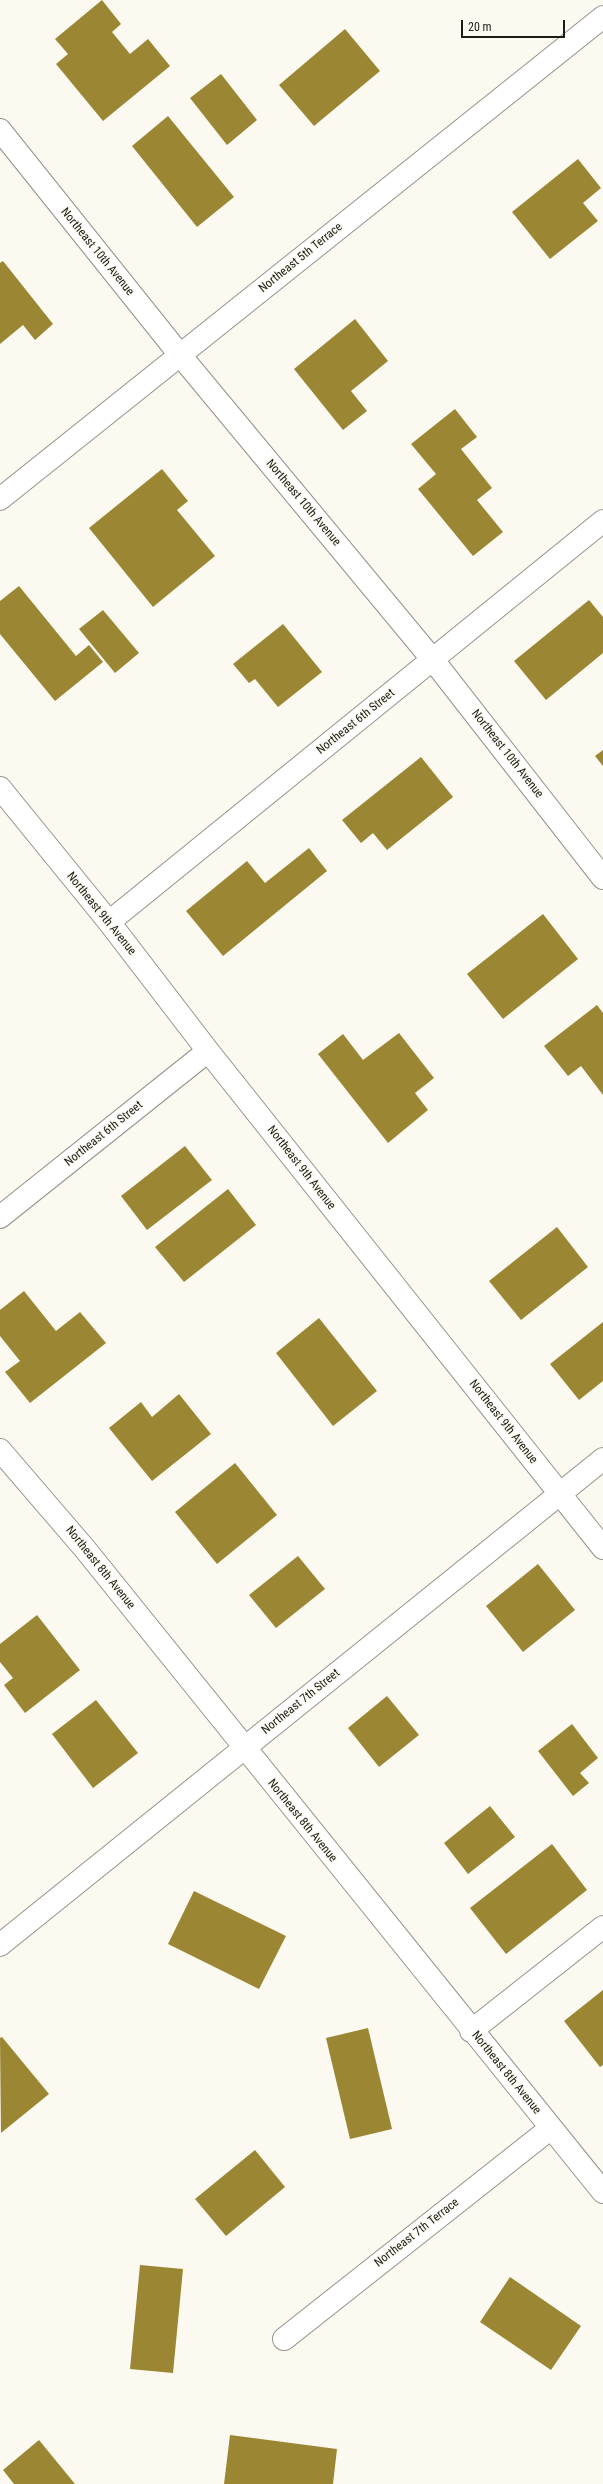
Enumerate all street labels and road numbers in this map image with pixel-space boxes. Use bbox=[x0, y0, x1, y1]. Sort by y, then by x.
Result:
street label: Northeast 10th Avenue bbox=[57, 205, 137, 299]
street label: Northeast 5th Terrace bbox=[256, 220, 346, 296]
street label: Northeast 10th Avenue bbox=[263, 457, 343, 549]
street label: Northeast 6th Street bbox=[314, 686, 398, 758]
street label: Northeast 10th Avenue bbox=[468, 707, 546, 801]
street label: Northeast 9th Avenue bbox=[63, 870, 139, 958]
street label: Northeast 6th Street bbox=[62, 1098, 146, 1170]
street label: Northeast 9th Avenue bbox=[264, 1123, 338, 1213]
street label: Northeast 9th Avenue bbox=[466, 1377, 540, 1467]
street label: Northeast 8th Avenue bbox=[62, 1524, 138, 1612]
street label: Northeast 7th Street bbox=[259, 1666, 343, 1738]
street label: Northeast 8th Avenue bbox=[264, 1777, 340, 1865]
street label: Northeast 8th Avenue bbox=[468, 2029, 544, 2117]
street label: Northeast 7th Terrace bbox=[372, 2196, 462, 2270]

